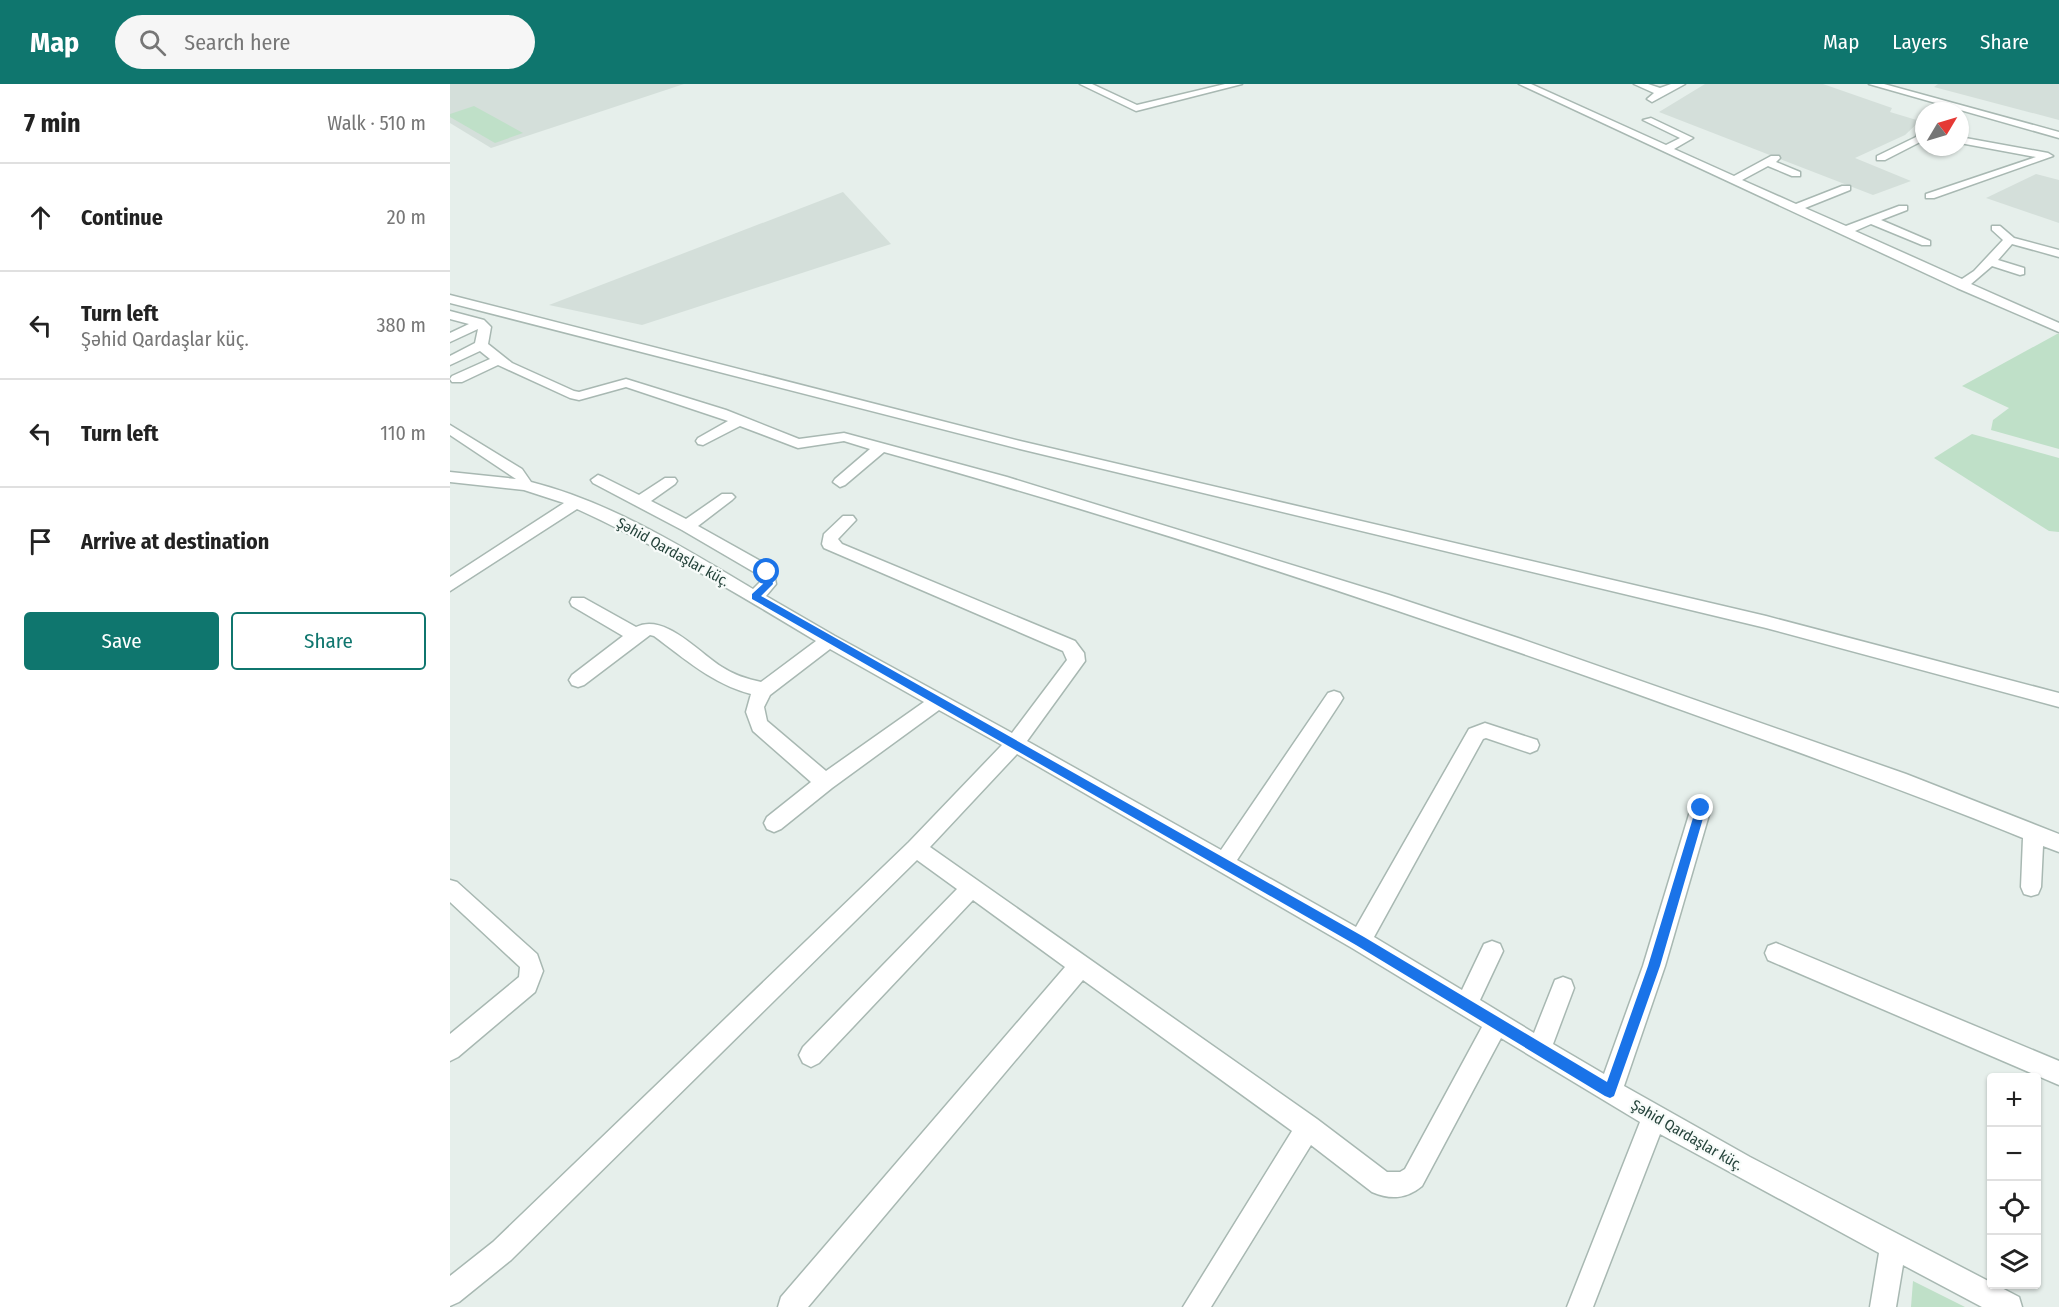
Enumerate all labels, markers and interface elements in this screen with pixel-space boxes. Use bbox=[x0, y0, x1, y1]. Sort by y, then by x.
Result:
search box bbox=[115, 15, 535, 69]
text: Map bbox=[30, 26, 79, 59]
icon: search bbox=[136, 26, 169, 59]
text: Search here bbox=[184, 29, 290, 56]
text: Map bbox=[1823, 29, 1859, 55]
text: Layers bbox=[1892, 29, 1947, 55]
text: Share bbox=[1980, 29, 2029, 55]
north arrow bbox=[1915, 102, 1969, 156]
text: 7 min bbox=[24, 108, 81, 139]
text: Walk · 510 m bbox=[327, 111, 426, 135]
icon: ahead bbox=[24, 201, 57, 234]
text: Continue bbox=[81, 204, 163, 231]
text: 20 m bbox=[387, 205, 426, 229]
text: Turn left bbox=[81, 300, 159, 327]
icon: left bbox=[24, 309, 57, 342]
text: 380 m bbox=[376, 313, 426, 337]
text: Şəhid Qardaşlar küç. bbox=[81, 327, 249, 351]
icon: left bbox=[24, 417, 57, 450]
text: Turn left bbox=[81, 420, 159, 447]
text: 110 m bbox=[380, 421, 426, 445]
street label: Şəhid Qardaşlar küç. bbox=[614, 514, 732, 590]
icon: arrive bbox=[24, 525, 57, 558]
text: Arrive at destination bbox=[81, 528, 269, 555]
route start bbox=[753, 558, 779, 584]
button: Save bbox=[24, 612, 219, 670]
button: Share bbox=[231, 612, 426, 670]
route end bbox=[1687, 794, 1713, 820]
map controls bbox=[1987, 1073, 2041, 1289]
button: + bbox=[1987, 1073, 2041, 1127]
street label: Şəhid Qardaşlar küç. bbox=[1628, 1096, 1746, 1174]
button: − bbox=[1987, 1127, 2041, 1181]
button: locate bbox=[1987, 1181, 2041, 1235]
button: layers bbox=[1987, 1235, 2041, 1289]

